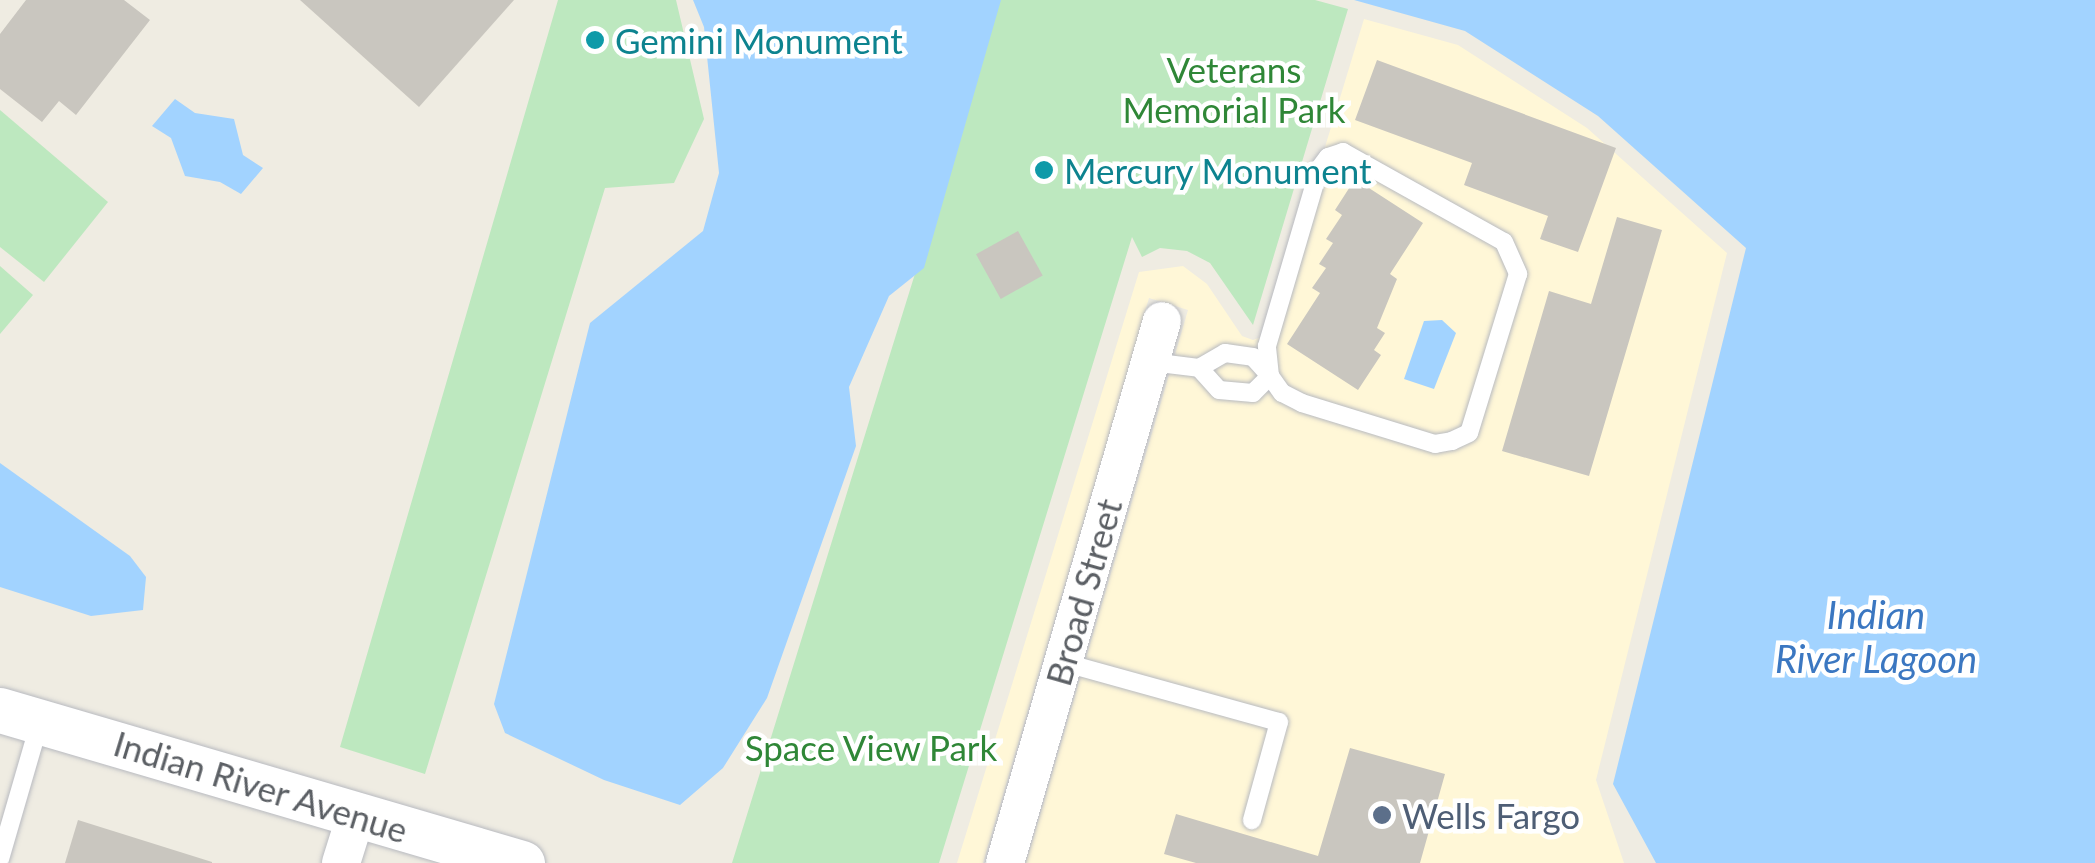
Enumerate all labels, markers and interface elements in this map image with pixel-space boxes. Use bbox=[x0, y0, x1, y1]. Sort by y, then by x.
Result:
place label: Gemini Monument bbox=[615, 19, 903, 61]
marker: Gemini Monument bbox=[584, 29, 606, 51]
park label: Veterans Memorial Park bbox=[1122, 48, 1346, 130]
place label: Mercury Monument bbox=[1064, 149, 1372, 191]
marker: Mercury Monument bbox=[1033, 159, 1055, 181]
street label: Broad Street bbox=[1036, 494, 1130, 690]
water label: Indian River Lagoon bbox=[1775, 592, 1977, 682]
street label: Indian River Avenue bbox=[108, 721, 414, 851]
park label: Space View Park bbox=[744, 726, 998, 768]
place label: Wells Fargo bbox=[1402, 794, 1580, 836]
marker: Wells Fargo bbox=[1371, 804, 1393, 826]

